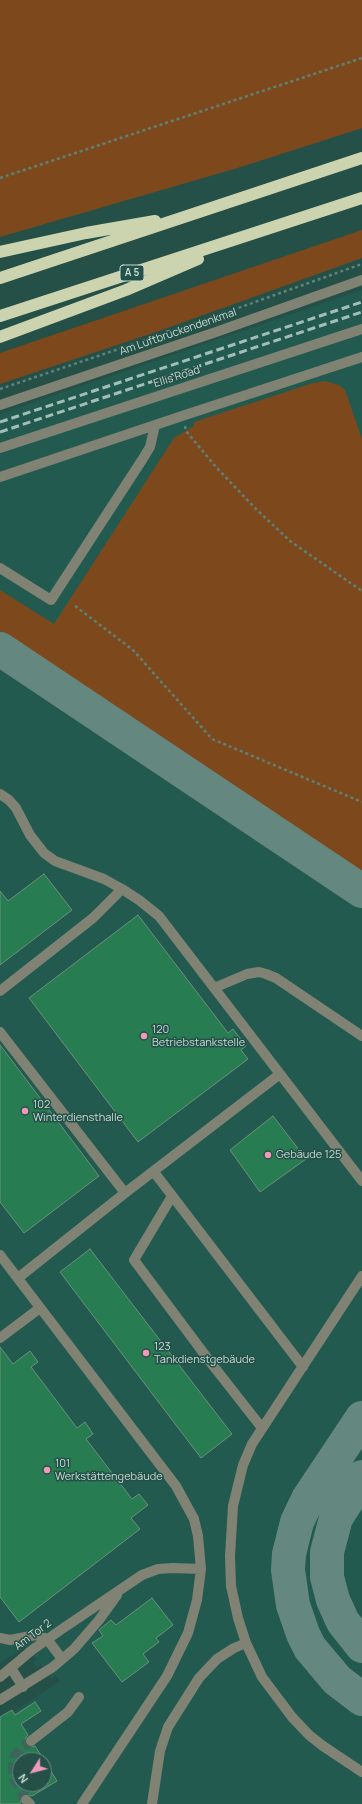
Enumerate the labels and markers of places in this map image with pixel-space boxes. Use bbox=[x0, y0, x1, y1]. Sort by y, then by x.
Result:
place label: 120 Betriebstankstelle bbox=[152, 1023, 245, 1049]
marker: 120 Betriebstankstelle bbox=[139, 1031, 149, 1041]
place label: 102 Winterdiensthalle bbox=[33, 1098, 123, 1124]
marker: 102 Winterdiensthalle bbox=[20, 1106, 30, 1116]
place label: Gebäude 125 bbox=[276, 1148, 341, 1162]
marker: Gebäude 125 bbox=[263, 1150, 273, 1160]
place label: 123 Tankdienstgebäude bbox=[154, 1340, 255, 1366]
marker: 123 Tankdienstgebäude bbox=[141, 1348, 151, 1358]
place label: 101 Werkstättengebäude bbox=[55, 1457, 163, 1483]
marker: 101 Werkstättengebäude bbox=[42, 1465, 52, 1475]

